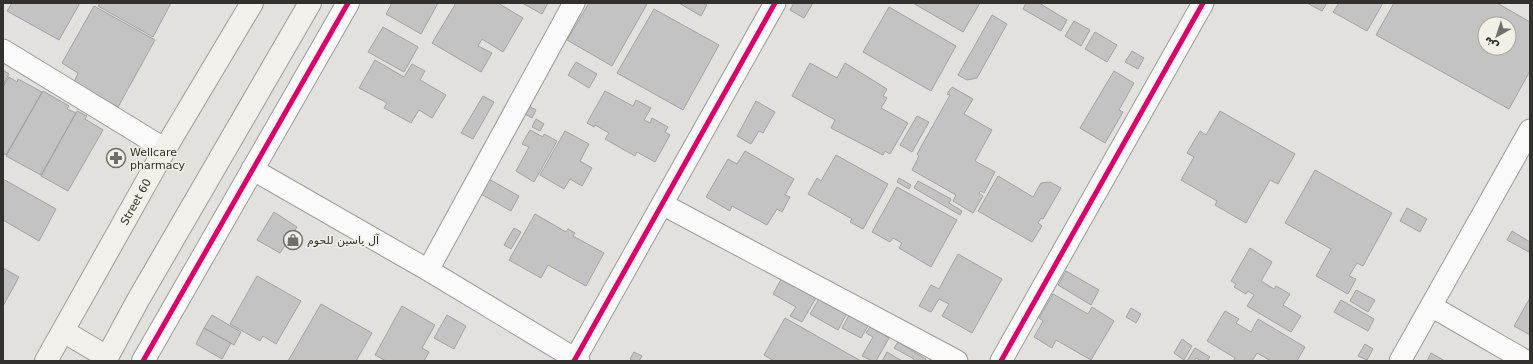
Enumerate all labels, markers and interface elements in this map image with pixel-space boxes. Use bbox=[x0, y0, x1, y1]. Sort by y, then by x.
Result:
north arrow bbox=[1477, 16, 1517, 56]
text: ش bbox=[1481, 34, 1501, 53]
place label: Wellcare pharmacy bbox=[130, 146, 186, 172]
pharmacy icon: Wellcare pharmacy bbox=[105, 147, 127, 169]
street label: Street 60 bbox=[118, 177, 154, 227]
shop icon: آل ياسين للحوم bbox=[282, 229, 304, 251]
place label: آل ياسين للحوم bbox=[307, 233, 380, 247]

